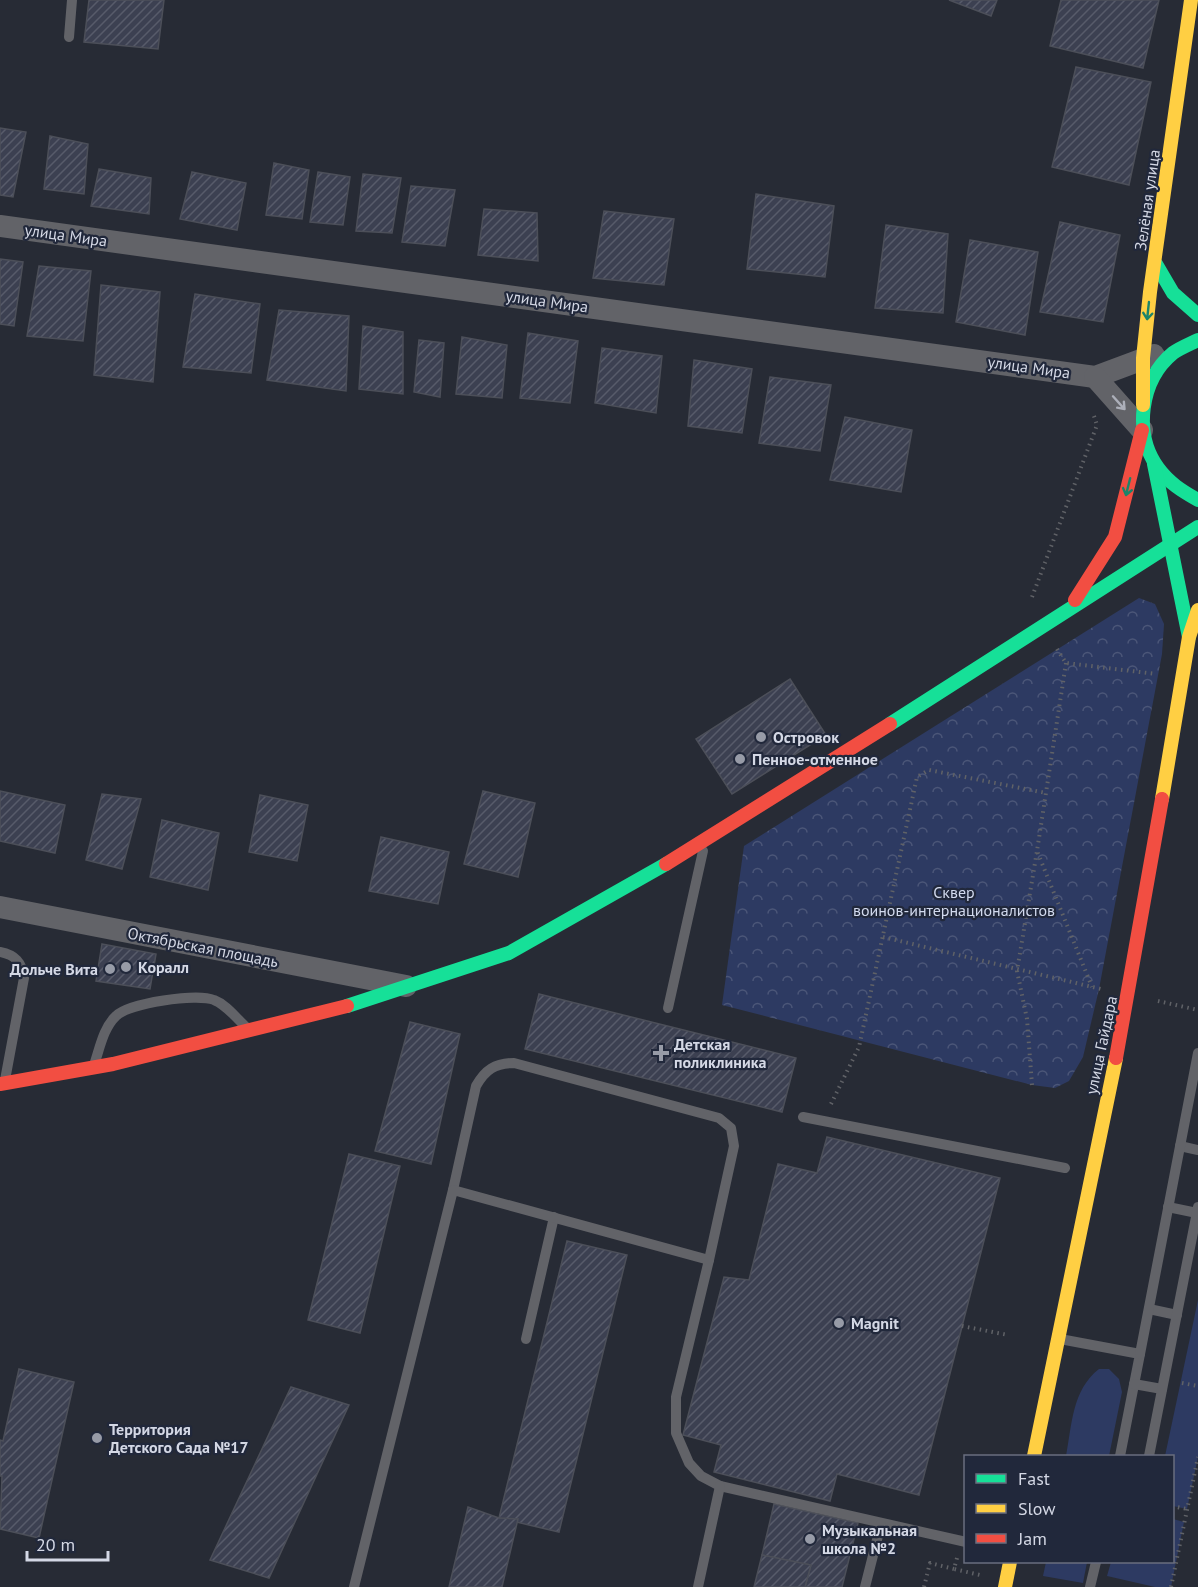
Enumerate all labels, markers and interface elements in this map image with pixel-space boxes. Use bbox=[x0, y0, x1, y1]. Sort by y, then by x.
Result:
street label: Зелёная улица bbox=[1130, 148, 1164, 252]
street label: улица Мира bbox=[24, 219, 108, 251]
street label: улица Мира bbox=[505, 285, 589, 317]
one-way arrow bbox=[1142, 300, 1153, 320]
street label: улица Мира bbox=[987, 351, 1071, 383]
one-way arrow bbox=[1112, 395, 1126, 410]
one-way arrow bbox=[1122, 477, 1133, 496]
place label: Островок bbox=[773, 727, 839, 747]
marker: Островок bbox=[754, 730, 768, 744]
place label: Пенное-отменное bbox=[752, 749, 878, 769]
marker: Пенное-отменное bbox=[733, 752, 747, 766]
park label: Сквер воинов-интернационалистов bbox=[853, 882, 1055, 920]
street label: Октябрьская площадь bbox=[126, 923, 280, 971]
place label: Коралл bbox=[138, 957, 189, 977]
place label: Дольче Вита bbox=[10, 959, 98, 979]
marker: Коралл bbox=[119, 960, 133, 974]
marker: Дольче Вита bbox=[103, 962, 117, 976]
street label: улица Гайдара bbox=[1081, 994, 1121, 1096]
place label: Детская поликлиника bbox=[674, 1034, 766, 1072]
marker: Детская поликлиника bbox=[652, 1044, 670, 1062]
place label: Magnit bbox=[851, 1313, 899, 1333]
marker: Magnit bbox=[832, 1316, 846, 1330]
place label: Территория Детского Сада №17 bbox=[109, 1419, 248, 1457]
marker: Территория Детского Сада №17 bbox=[90, 1431, 104, 1445]
legend bbox=[964, 1455, 1174, 1563]
text: Fast bbox=[1018, 1467, 1050, 1490]
text: Slow bbox=[1018, 1497, 1056, 1520]
place label: Музыкальная школа №2 bbox=[822, 1520, 917, 1558]
scale bar bbox=[27, 1524, 108, 1562]
text: Jam bbox=[1017, 1527, 1047, 1550]
marker: Музыкальная школа №2 bbox=[803, 1532, 817, 1546]
text: 20 m bbox=[36, 1533, 75, 1556]

